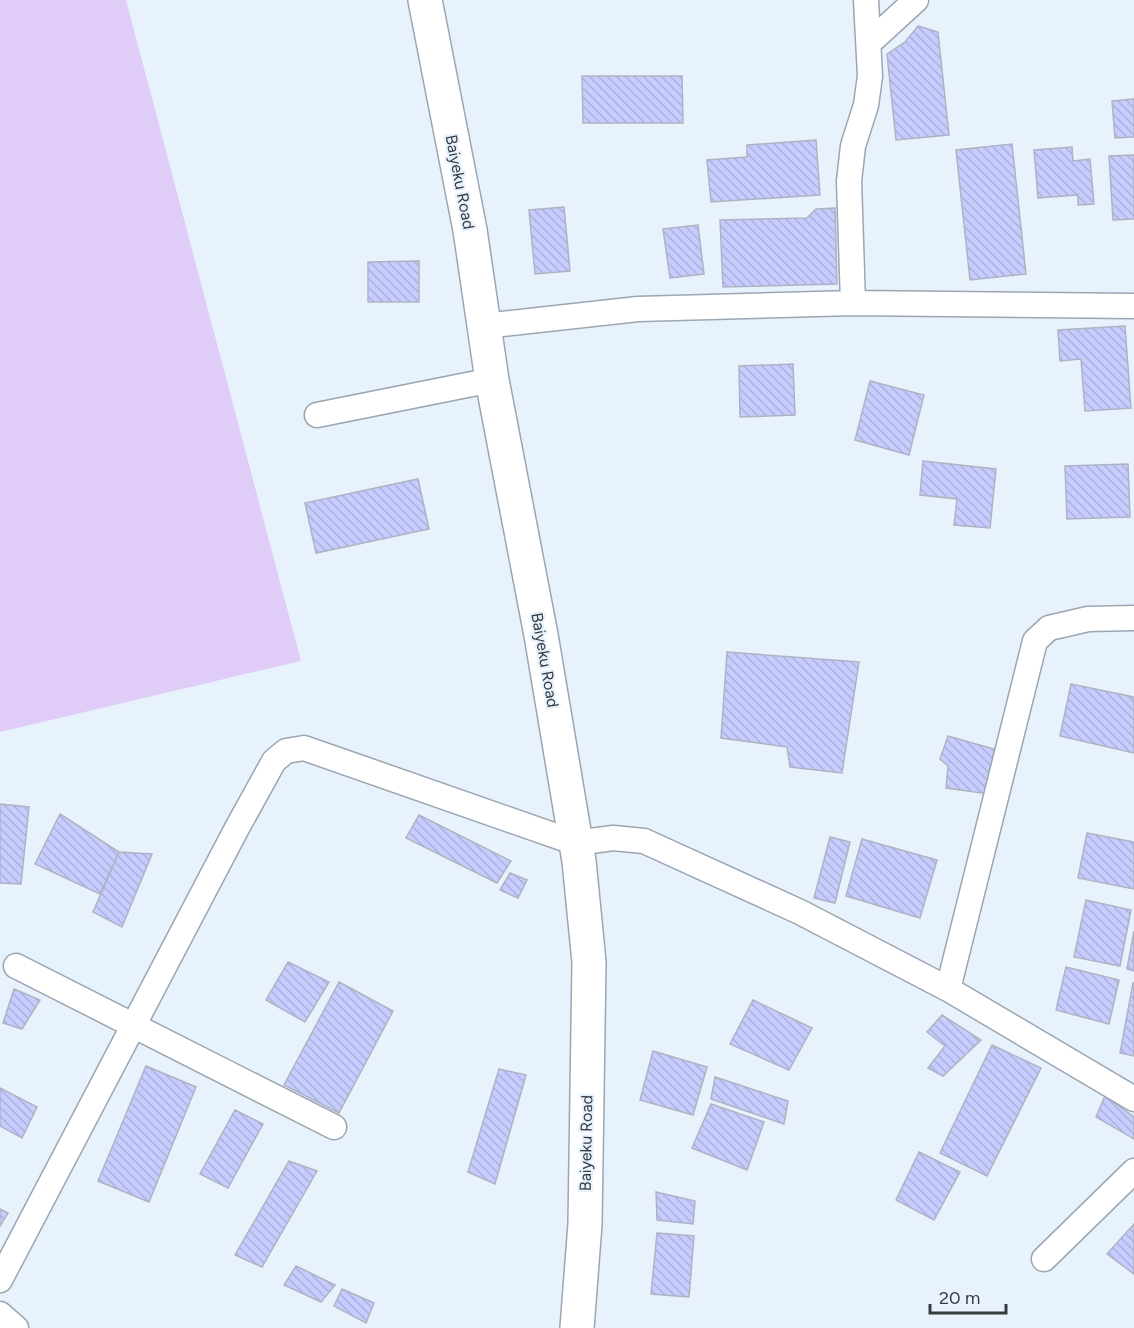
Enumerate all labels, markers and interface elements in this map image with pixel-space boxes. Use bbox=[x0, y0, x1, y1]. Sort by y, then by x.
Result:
street label: Baiyeku Road bbox=[442, 133, 478, 231]
street label: Baiyeku Road bbox=[527, 611, 563, 709]
street label: Baiyeku Road bbox=[576, 1095, 596, 1191]
scale bar bbox=[930, 1277, 1006, 1315]
text: 20 m bbox=[939, 1287, 980, 1309]

